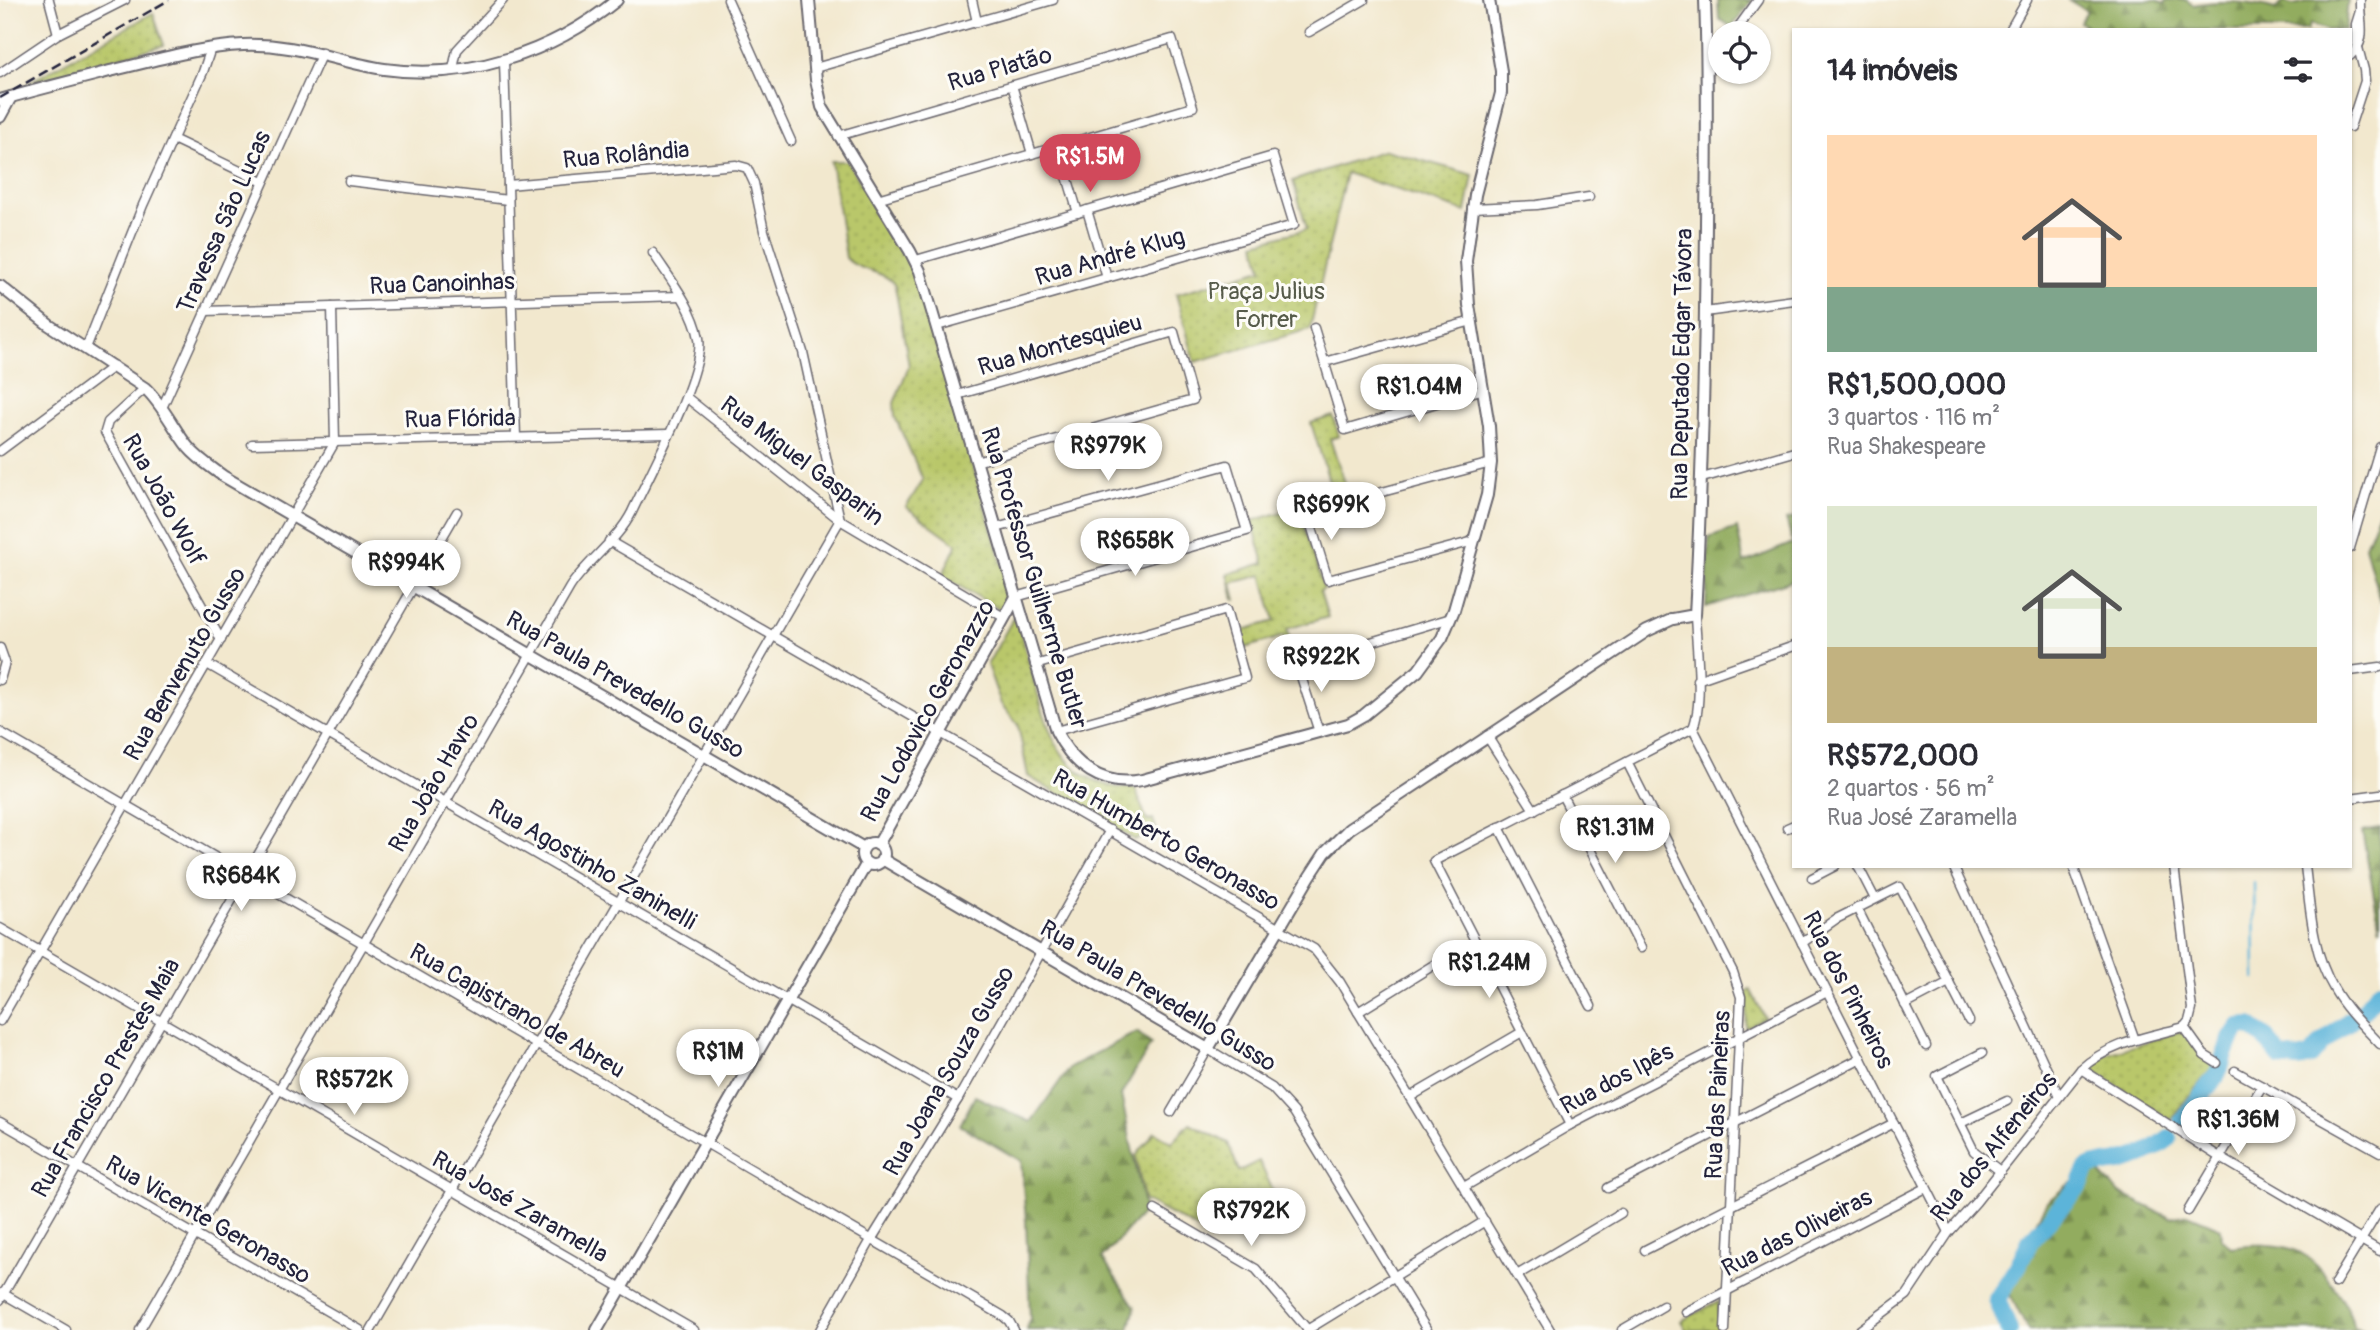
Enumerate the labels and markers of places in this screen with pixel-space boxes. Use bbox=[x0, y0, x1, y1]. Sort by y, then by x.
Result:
pin: R$1.5M bbox=[1033, 134, 1147, 194]
pin: R$1.04M bbox=[1354, 364, 1484, 424]
pin: R$979K bbox=[1051, 424, 1165, 483]
pin: R$699K bbox=[1274, 482, 1388, 542]
pin: R$658K bbox=[1078, 518, 1192, 578]
pin: R$994K bbox=[349, 540, 463, 600]
pin: R$922K bbox=[1264, 634, 1378, 694]
pin: R$1.31M bbox=[1550, 806, 1680, 865]
pin: R$684K bbox=[184, 853, 298, 913]
pin: R$1.24M bbox=[1424, 940, 1554, 1000]
pin: R$1M bbox=[677, 1030, 759, 1089]
pin: R$572K bbox=[297, 1058, 411, 1117]
pin: R$1.36M bbox=[2173, 1098, 2303, 1157]
pin: R$792K bbox=[1194, 1188, 1308, 1248]

